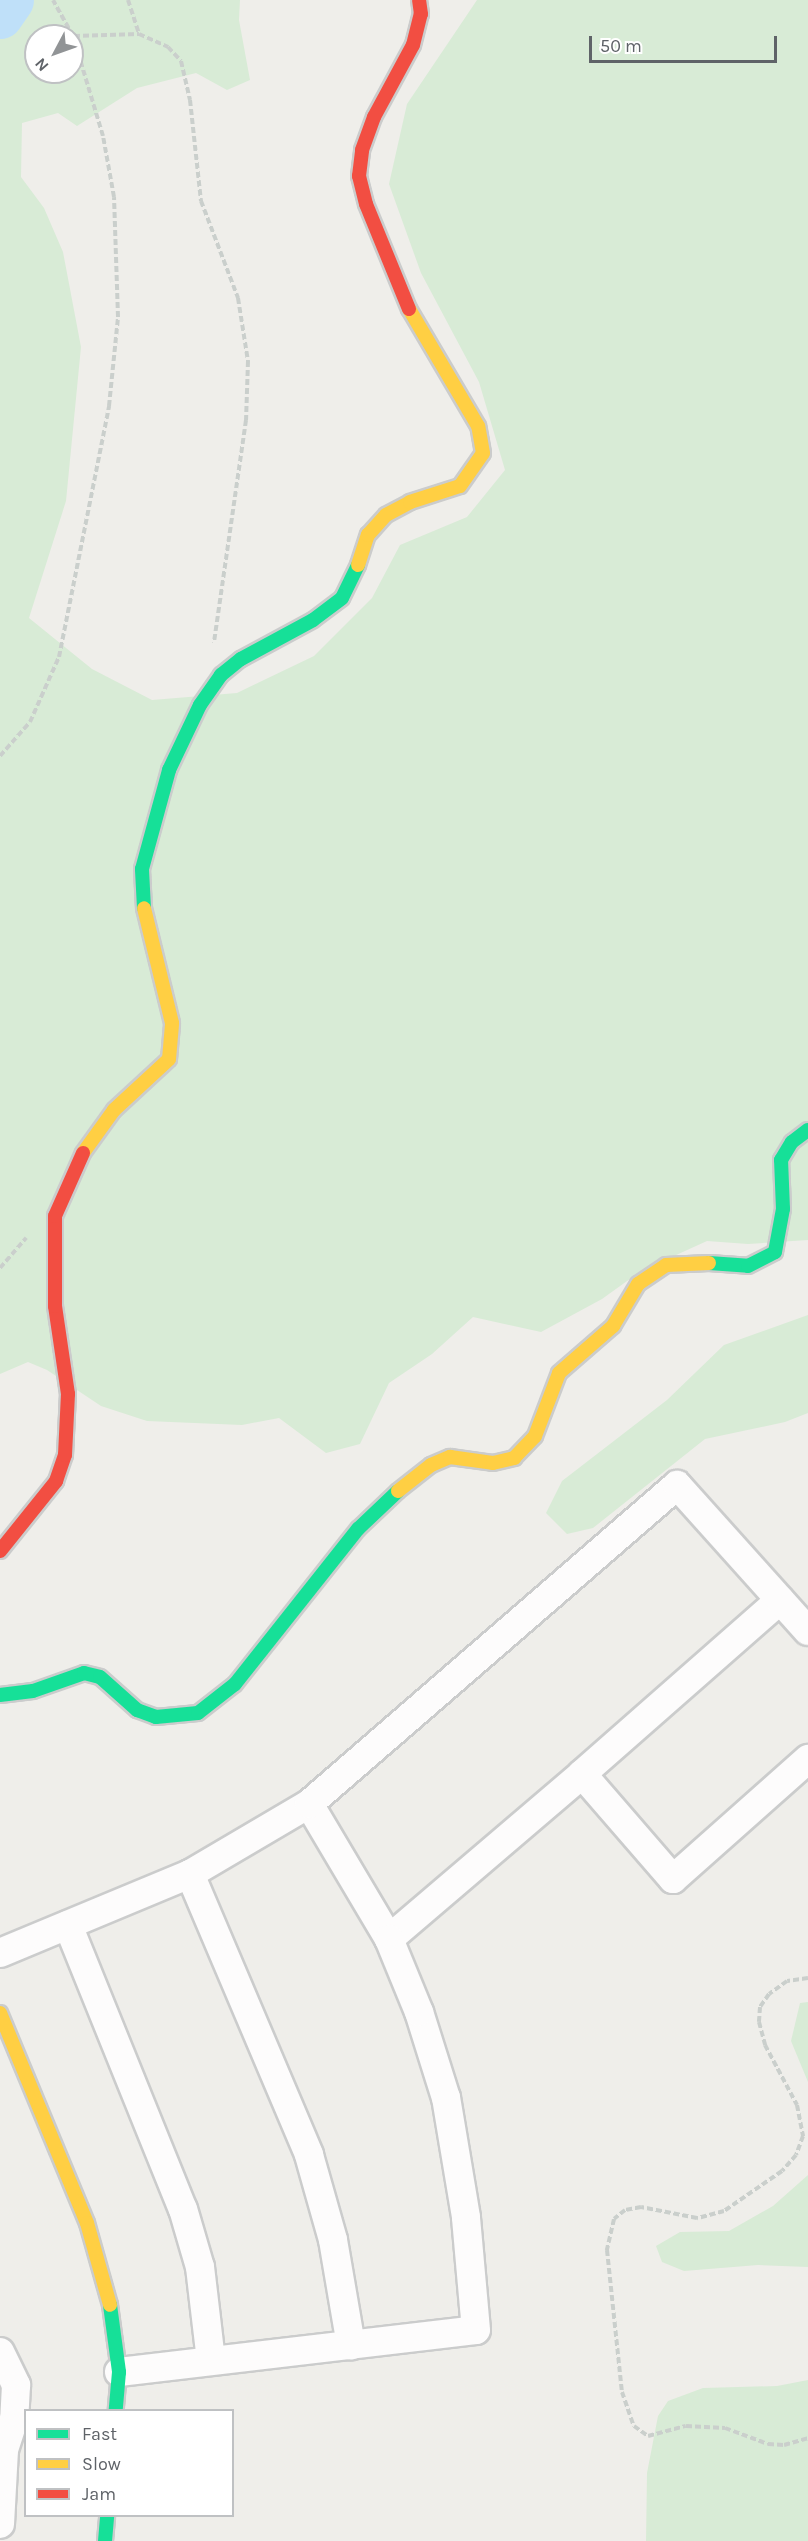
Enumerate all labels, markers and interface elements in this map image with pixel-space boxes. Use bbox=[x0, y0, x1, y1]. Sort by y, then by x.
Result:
north arrow bbox=[24, 24, 84, 84]
scale bar bbox=[592, 24, 780, 62]
text: 50 m bbox=[600, 35, 642, 57]
text: N bbox=[31, 54, 52, 75]
legend bbox=[24, 2409, 234, 2517]
text: Fast bbox=[82, 2423, 117, 2445]
text: Slow bbox=[82, 2453, 121, 2475]
text: Jam bbox=[82, 2483, 116, 2505]

